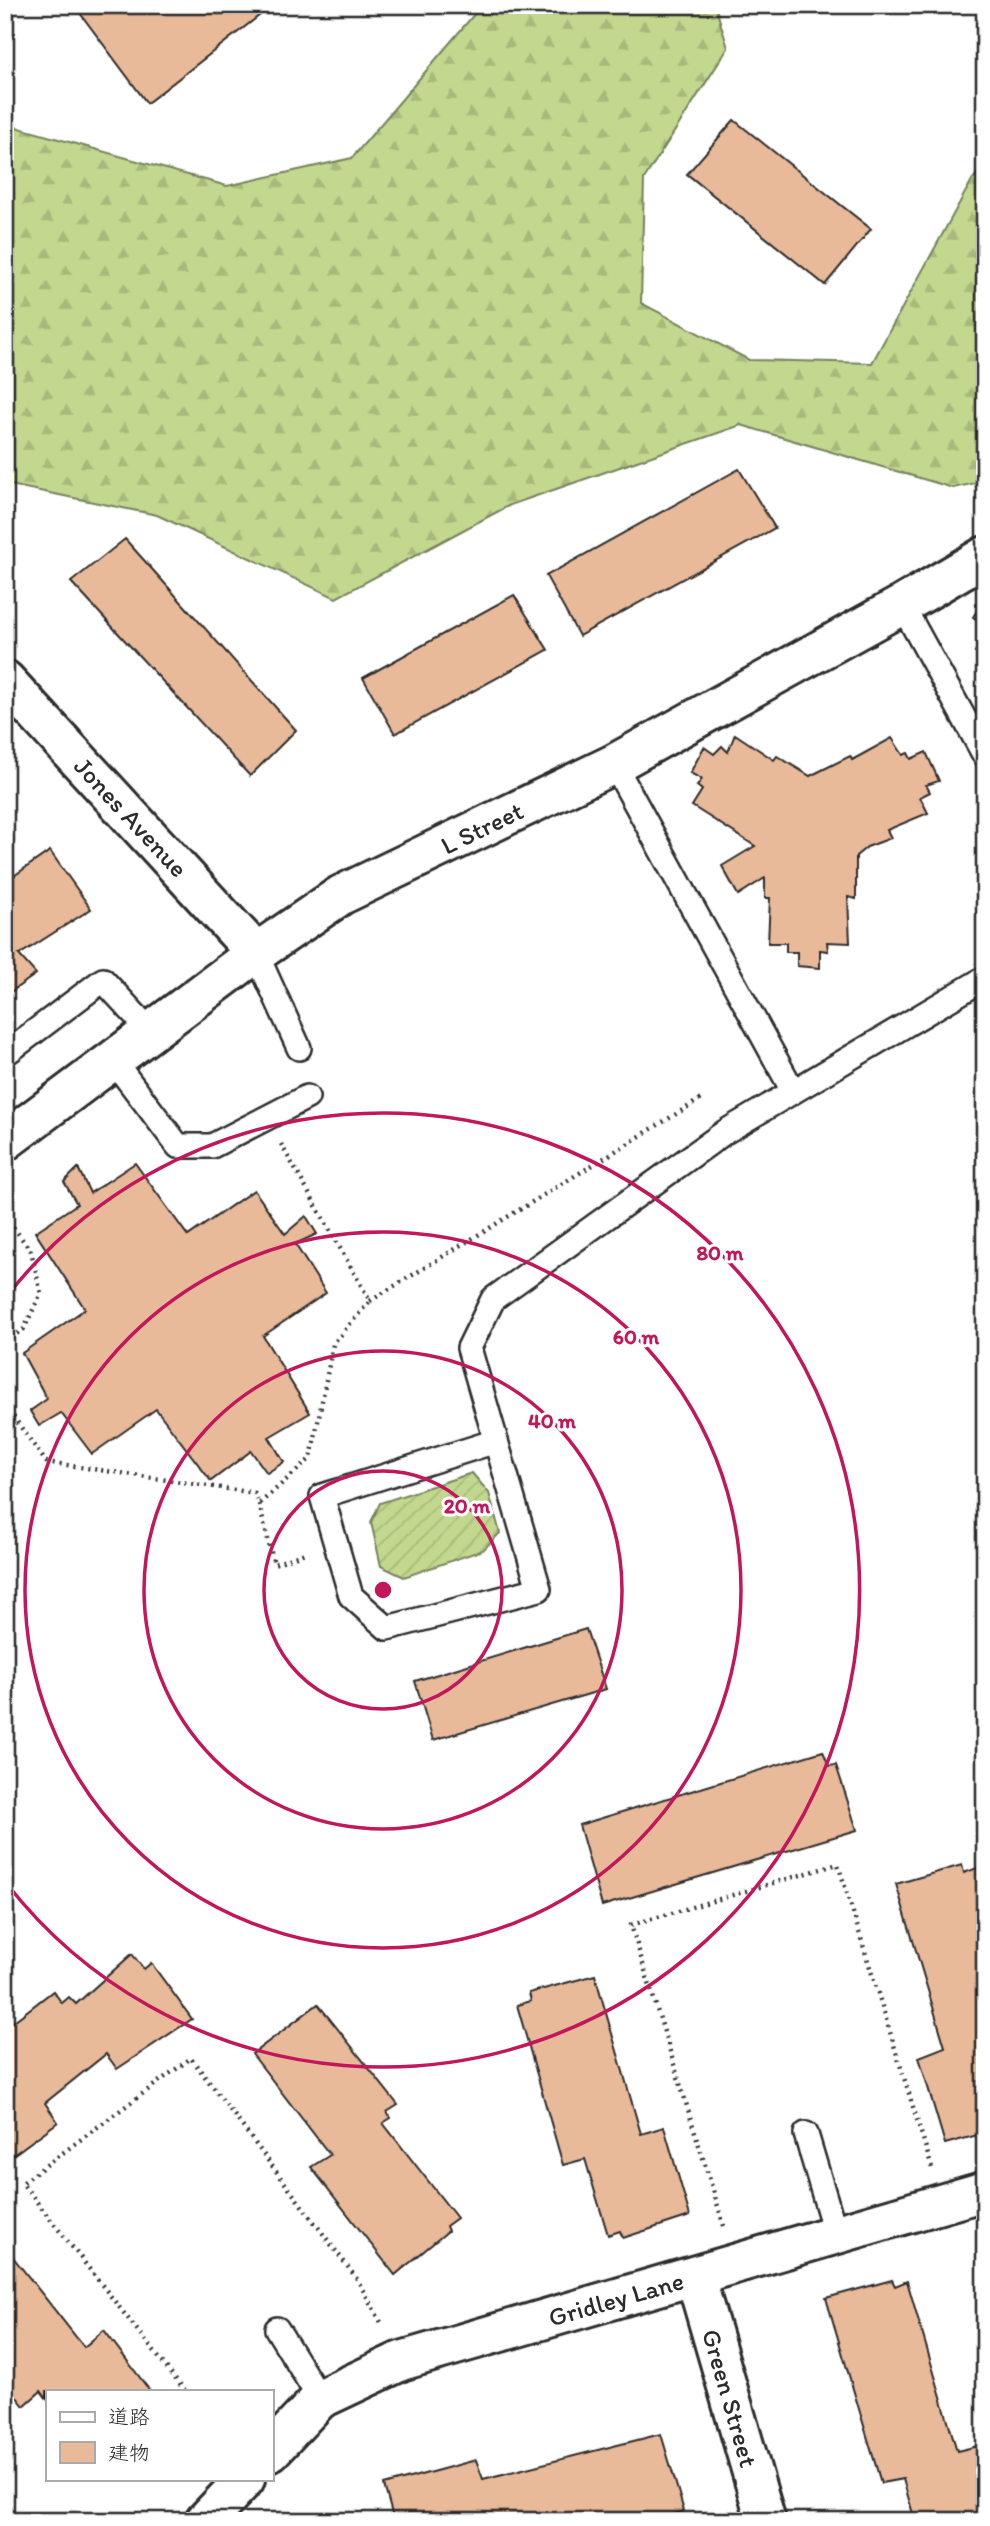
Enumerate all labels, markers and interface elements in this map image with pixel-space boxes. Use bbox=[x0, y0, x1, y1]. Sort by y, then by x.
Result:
street label: Jones Avenue bbox=[67, 750, 195, 884]
street label: L Street bbox=[436, 794, 529, 862]
text: 80 m bbox=[697, 1240, 744, 1265]
text: 60 m bbox=[613, 1324, 660, 1349]
text: 40 m bbox=[528, 1408, 576, 1433]
text: 20 m bbox=[444, 1493, 491, 1518]
centre of rings bbox=[371, 1578, 395, 1602]
street label: Gridley Lane bbox=[545, 2264, 687, 2334]
street label: Green Street bbox=[695, 2325, 765, 2471]
legend bbox=[46, 2390, 273, 2480]
text: 道路 bbox=[108, 2404, 150, 2429]
text: 建物 bbox=[108, 2440, 150, 2465]

